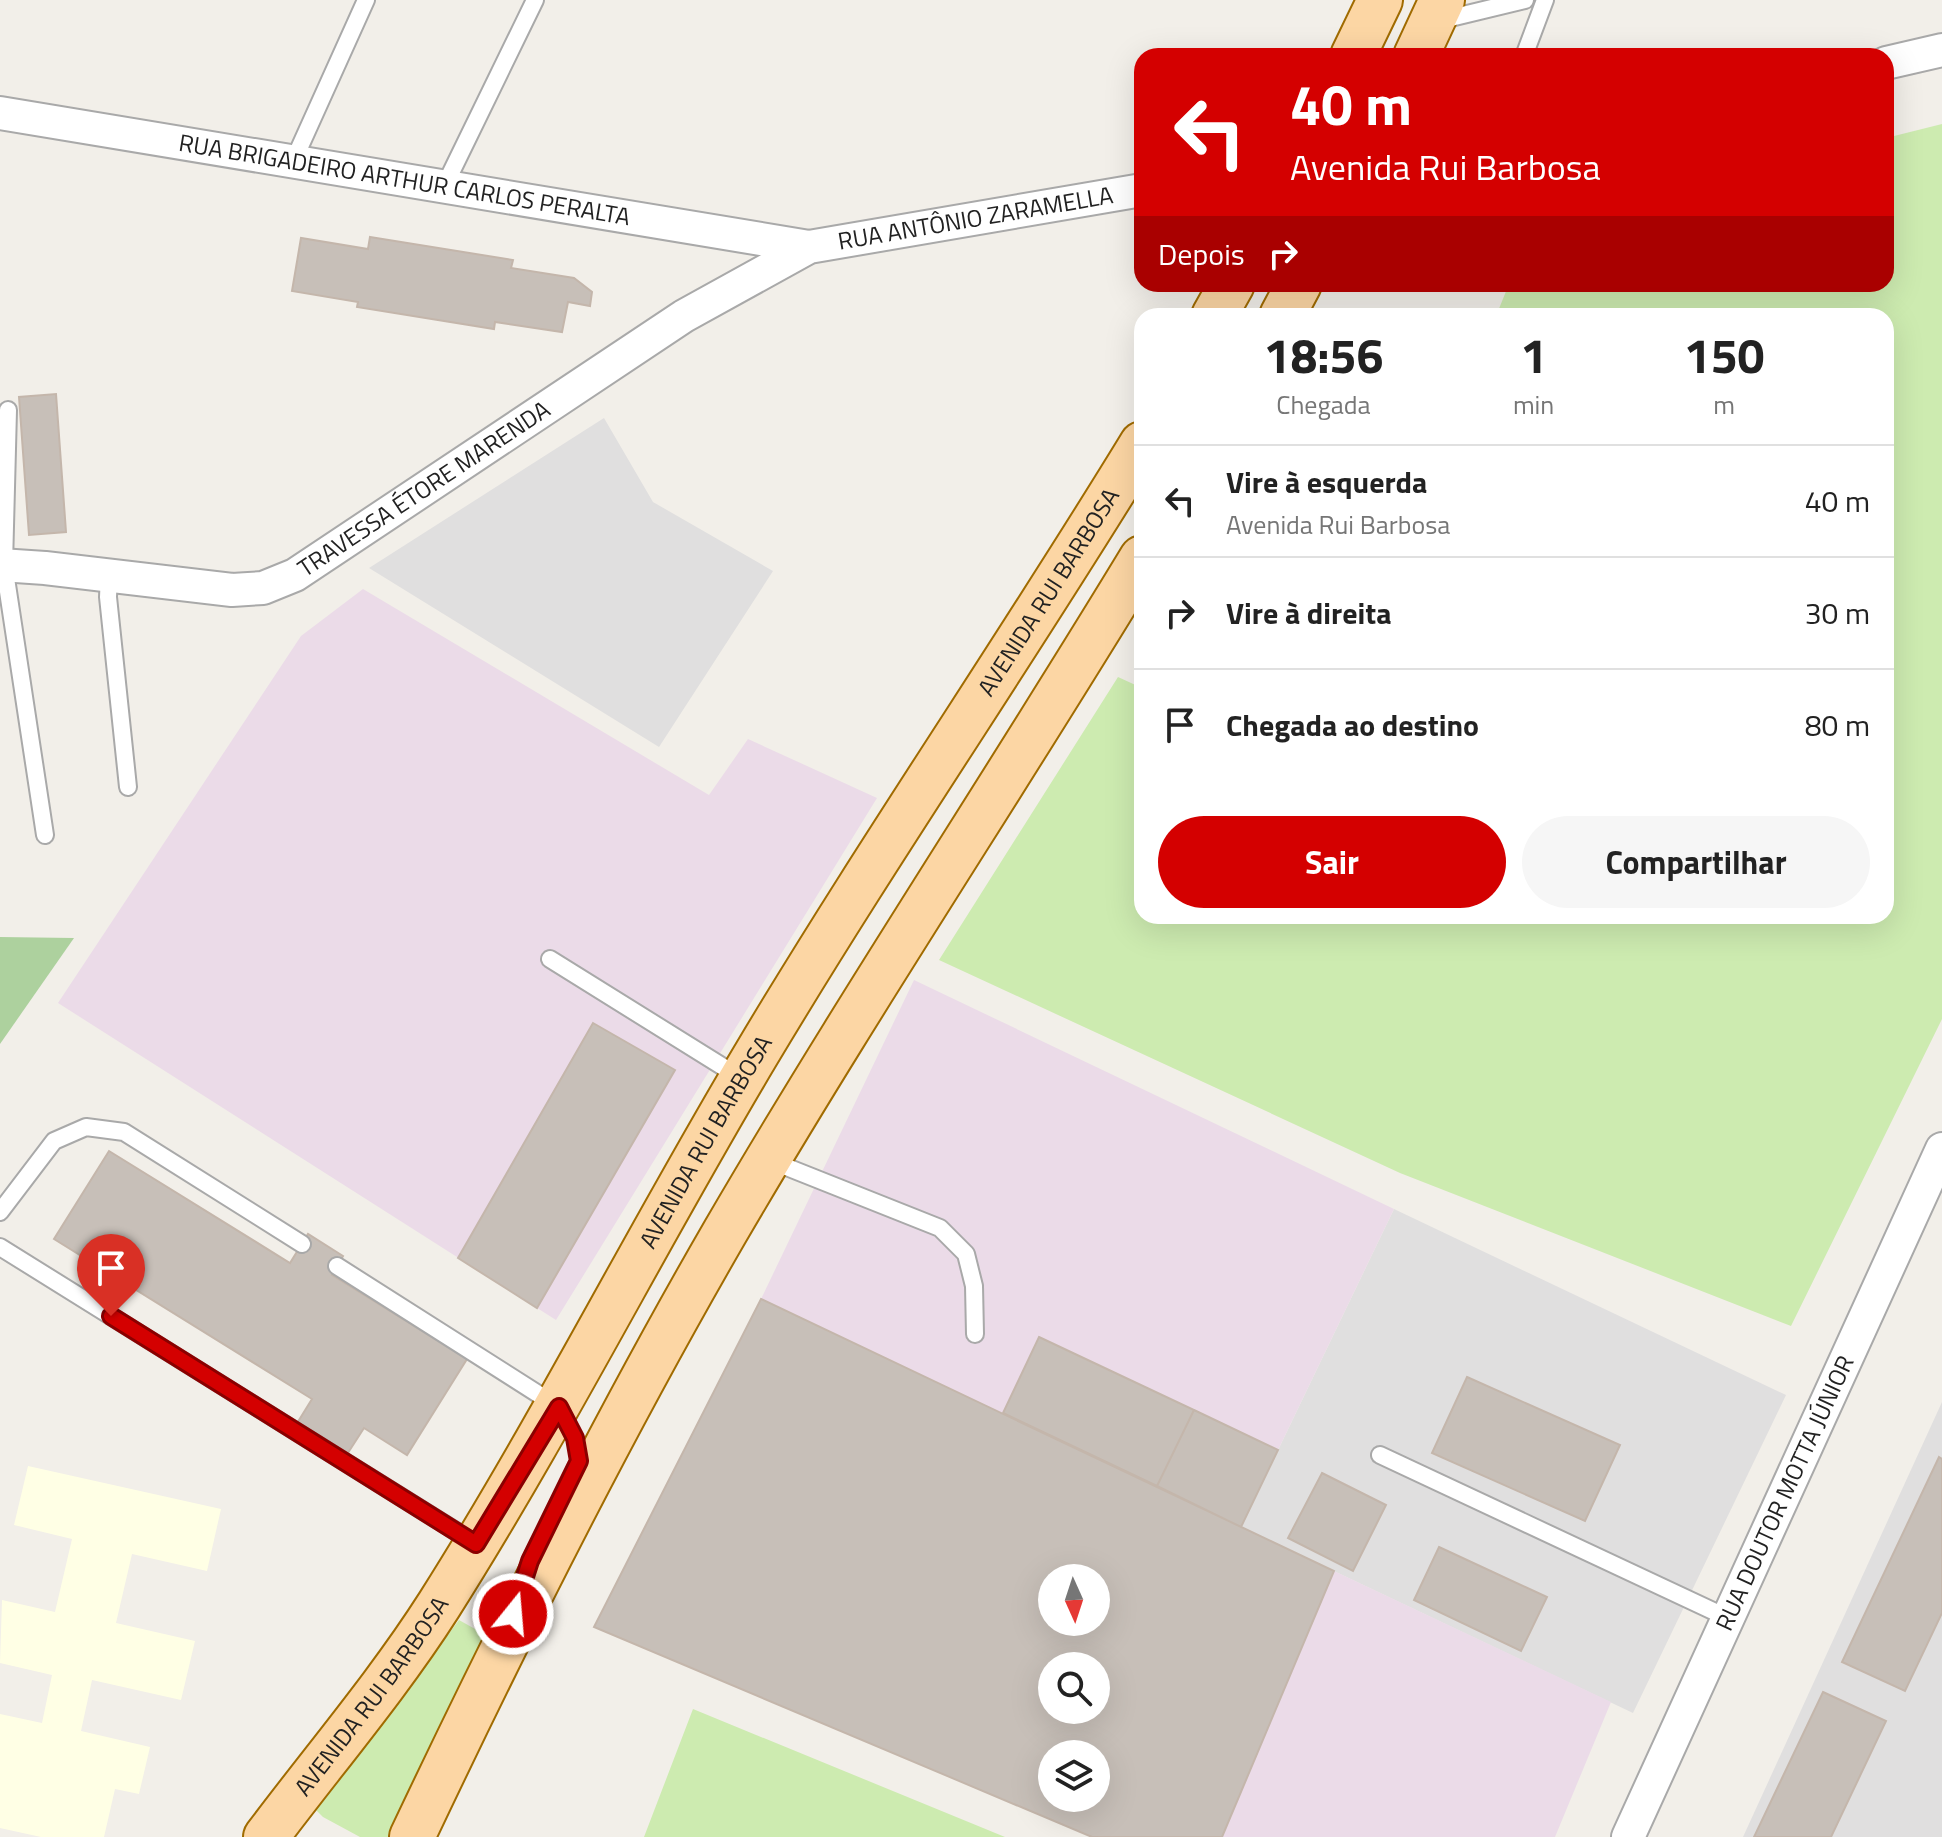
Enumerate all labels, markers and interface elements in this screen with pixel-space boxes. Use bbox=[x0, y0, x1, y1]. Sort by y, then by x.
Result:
text: 40 m bbox=[1290, 62, 1412, 147]
icon: left bbox=[1158, 80, 1262, 184]
street label: RUA BRIGADEIRO ARTHUR CARLOS PERALTA bbox=[176, 124, 633, 234]
text: Avenida Rui Barbosa bbox=[1290, 139, 1601, 194]
street label: RUA ANTÔNIO ZARAMELLA bbox=[835, 176, 1116, 259]
text: Depois bbox=[1158, 231, 1245, 277]
icon: right bbox=[1261, 232, 1305, 276]
text: 18:56 bbox=[1264, 319, 1383, 392]
text: 1 bbox=[1520, 319, 1547, 392]
text: 150 bbox=[1684, 319, 1764, 392]
text: Chegada bbox=[1276, 385, 1371, 424]
text: min bbox=[1513, 385, 1554, 424]
text: m bbox=[1713, 385, 1735, 424]
street label: TRAVESSA ÉTORE MARENDA bbox=[290, 391, 557, 585]
text: Vire à esquerda bbox=[1226, 459, 1427, 505]
text: 40 m bbox=[1805, 478, 1870, 524]
icon: left bbox=[1158, 479, 1202, 523]
street label: AVENIDA RUI BARBOSA bbox=[968, 481, 1128, 703]
text: Avenida Rui Barbosa bbox=[1226, 505, 1450, 544]
text: Vire à direita bbox=[1226, 590, 1391, 636]
text: 30 m bbox=[1805, 590, 1870, 636]
icon: right bbox=[1158, 591, 1202, 635]
text: Chegada ao destino bbox=[1226, 702, 1479, 748]
text: 80 m bbox=[1805, 702, 1870, 748]
icon: arrive bbox=[1158, 703, 1202, 747]
button: Sair bbox=[1158, 816, 1506, 908]
button: Compartilhar bbox=[1522, 816, 1870, 908]
street label: AVENIDA RUI BARBOSA bbox=[630, 1028, 781, 1255]
pin bbox=[77, 1234, 145, 1316]
icon: arrive bbox=[89, 1246, 133, 1290]
street label: RUA DOUTOR MOTTA JÚNIOR bbox=[1706, 1349, 1862, 1636]
north arrow bbox=[1038, 1564, 1110, 1636]
map controls bbox=[1038, 1564, 1110, 1812]
position arrow bbox=[471, 1572, 555, 1656]
street label: AVENIDA RUI BARBOSA bbox=[285, 1589, 457, 1803]
button: search bbox=[1038, 1652, 1110, 1724]
button: layers bbox=[1038, 1740, 1110, 1812]

